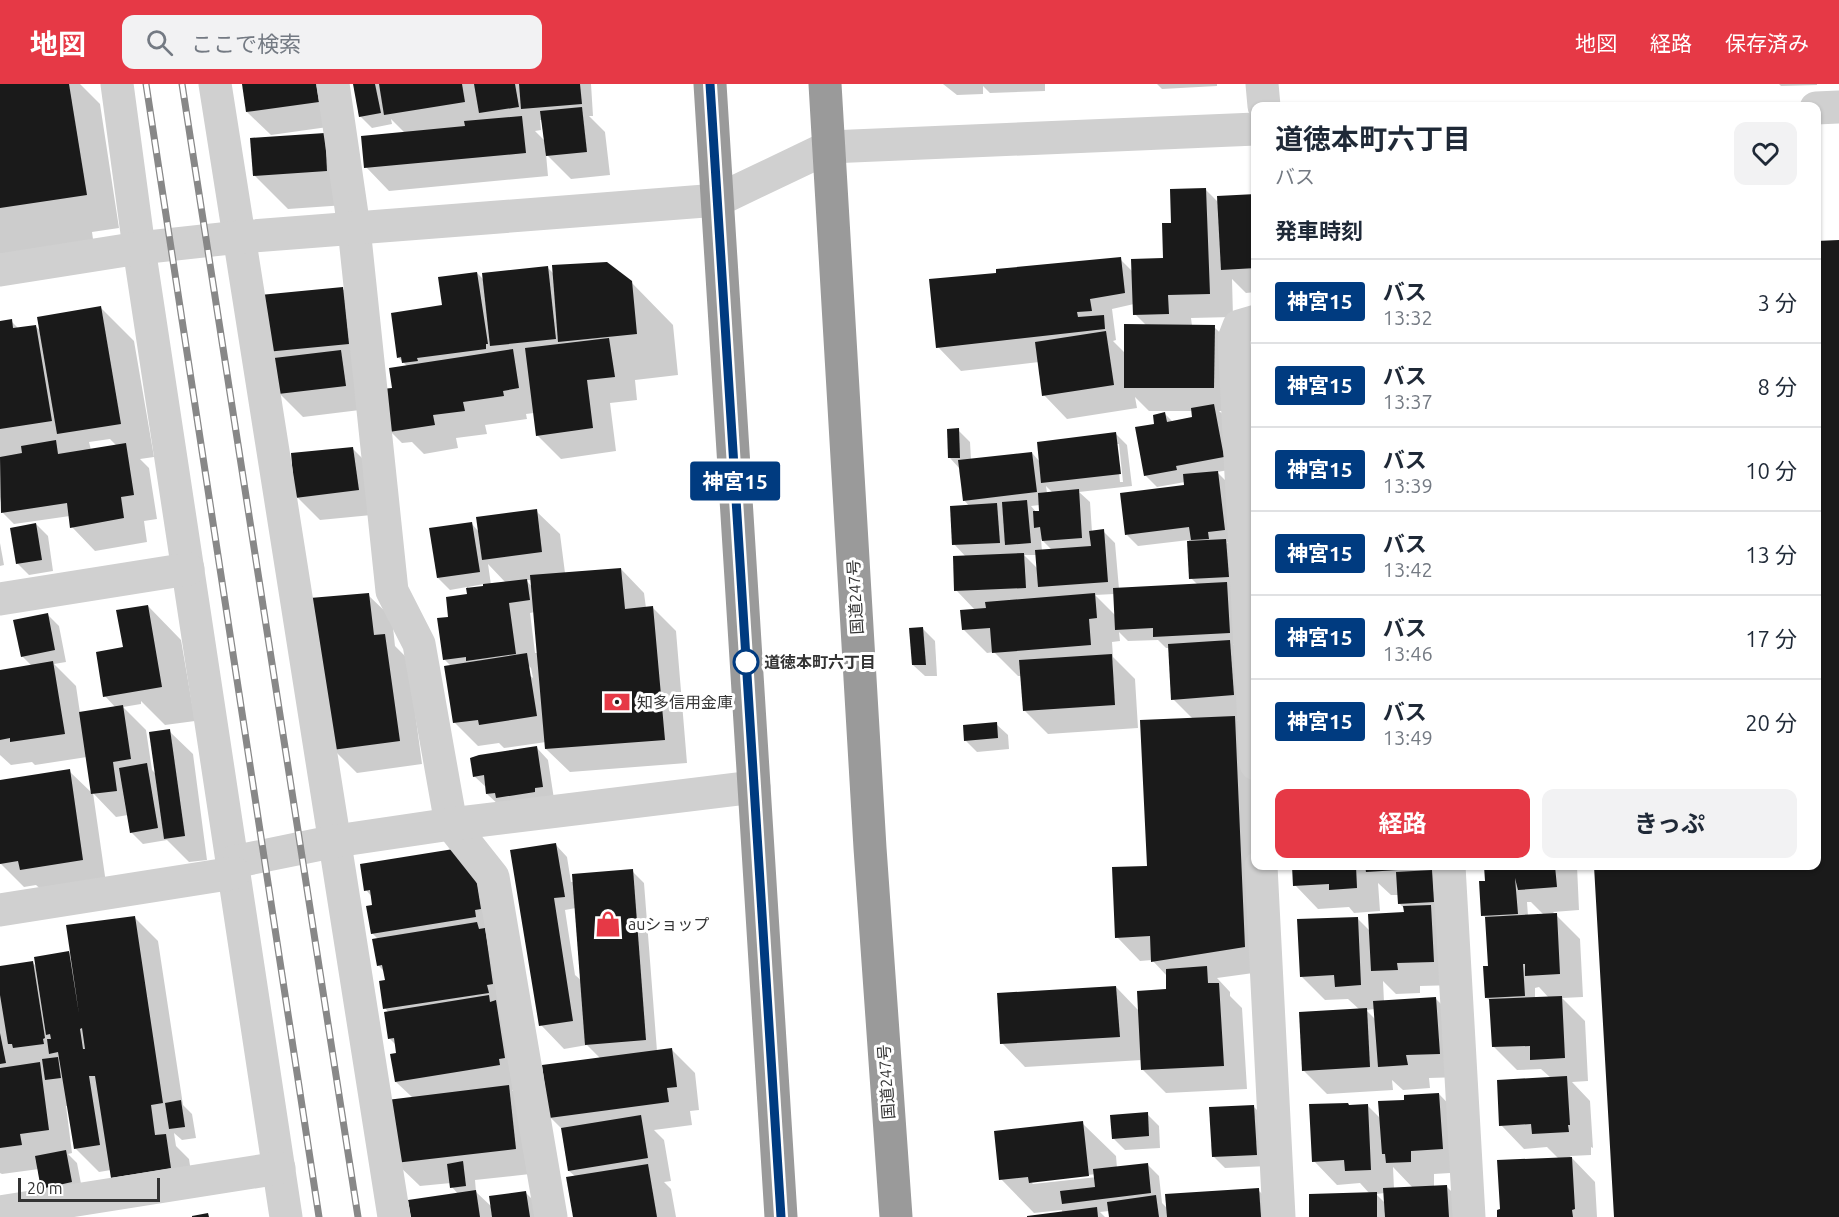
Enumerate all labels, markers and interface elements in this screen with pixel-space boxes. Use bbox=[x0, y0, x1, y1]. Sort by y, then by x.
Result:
search box bbox=[122, 15, 542, 69]
icon: search bbox=[143, 26, 176, 59]
text: 地図 bbox=[30, 28, 86, 59]
text: ここで検索 bbox=[191, 31, 301, 56]
text: 地図 bbox=[1575, 31, 1617, 55]
text: 経路 bbox=[1650, 31, 1692, 55]
text: 保存済み bbox=[1725, 31, 1809, 55]
button: heart bbox=[1734, 122, 1797, 185]
text: 道徳本町六丁目 bbox=[1275, 123, 1471, 154]
text: バス bbox=[1275, 165, 1315, 188]
text: 発車時刻 bbox=[1275, 218, 1363, 243]
text: バス bbox=[1383, 279, 1427, 304]
text: 神宮15 bbox=[1287, 289, 1353, 313]
text: 3 分 bbox=[1758, 290, 1797, 315]
text: 13:32 bbox=[1383, 306, 1433, 329]
text: バス bbox=[1383, 363, 1427, 388]
text: 神宮15 bbox=[1287, 373, 1353, 397]
text: 8 分 bbox=[1758, 374, 1797, 399]
text: 13:37 bbox=[1383, 390, 1433, 413]
text: バス bbox=[1383, 447, 1427, 472]
text: 神宮15 bbox=[1287, 457, 1353, 481]
text: 10 分 bbox=[1745, 458, 1797, 483]
line badge: 神宮15 bbox=[693, 462, 777, 500]
text: 神宮15 bbox=[702, 469, 768, 493]
text: 13:39 bbox=[1383, 474, 1433, 497]
text: バス bbox=[1383, 531, 1427, 556]
text: 神宮15 bbox=[1287, 541, 1353, 565]
text: 13 分 bbox=[1745, 542, 1797, 567]
text: 13:42 bbox=[1383, 558, 1433, 581]
street label: 国道247号 bbox=[844, 559, 866, 635]
text: バス bbox=[1383, 615, 1427, 640]
text: 神宮15 bbox=[1287, 625, 1353, 649]
text: 17 分 bbox=[1745, 626, 1797, 651]
text: 13:46 bbox=[1383, 642, 1433, 665]
marker: 道徳本町六丁目 bbox=[733, 649, 759, 675]
place label: 道徳本町六丁目 bbox=[764, 653, 876, 671]
bank icon: 知多信用金庫 bbox=[602, 687, 632, 717]
place label: 知多信用金庫 bbox=[637, 693, 733, 711]
text: バス bbox=[1383, 699, 1427, 724]
text: 神宮15 bbox=[1287, 709, 1353, 733]
text: 20 分 bbox=[1745, 710, 1797, 735]
text: 13:49 bbox=[1383, 726, 1433, 749]
button: 経路 bbox=[1275, 789, 1530, 858]
button: きっぷ bbox=[1542, 789, 1797, 858]
shop icon: auショップ bbox=[593, 909, 623, 939]
place label: auショップ bbox=[628, 915, 709, 933]
street label: 国道247号 bbox=[874, 1044, 898, 1120]
scale bar bbox=[18, 1175, 160, 1202]
text: 20 m bbox=[27, 1179, 63, 1197]

